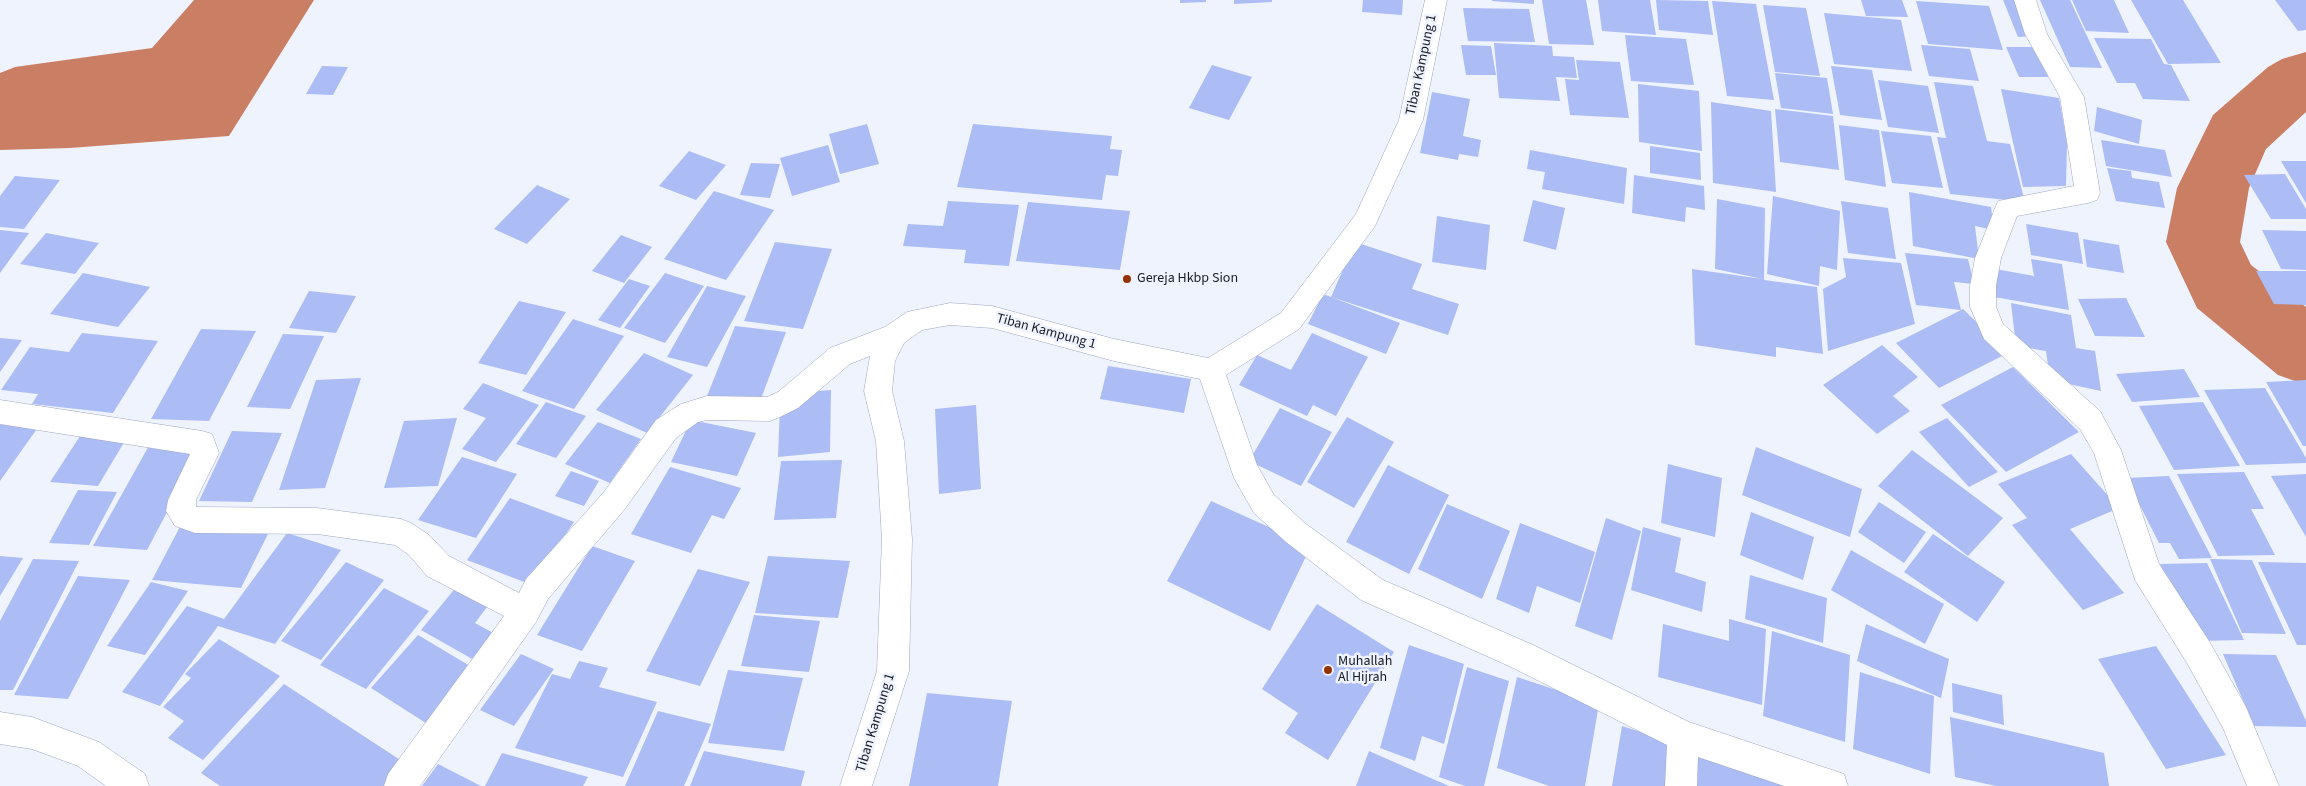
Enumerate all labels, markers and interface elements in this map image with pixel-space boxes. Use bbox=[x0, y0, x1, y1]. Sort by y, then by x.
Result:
street label: Tiban Kampung 1 bbox=[1403, 13, 1441, 117]
place label: Gereja Hkbp Sion bbox=[1137, 271, 1238, 287]
marker: Gereja Hkbp Sion bbox=[1121, 273, 1133, 285]
street label: Tiban Kampung 1 bbox=[994, 311, 1098, 353]
place label: Muhallah Al Hijrah bbox=[1338, 654, 1392, 686]
marker: Muhallah Al Hijrah bbox=[1322, 664, 1334, 676]
street label: Tiban Kampung 1 bbox=[853, 671, 899, 775]

